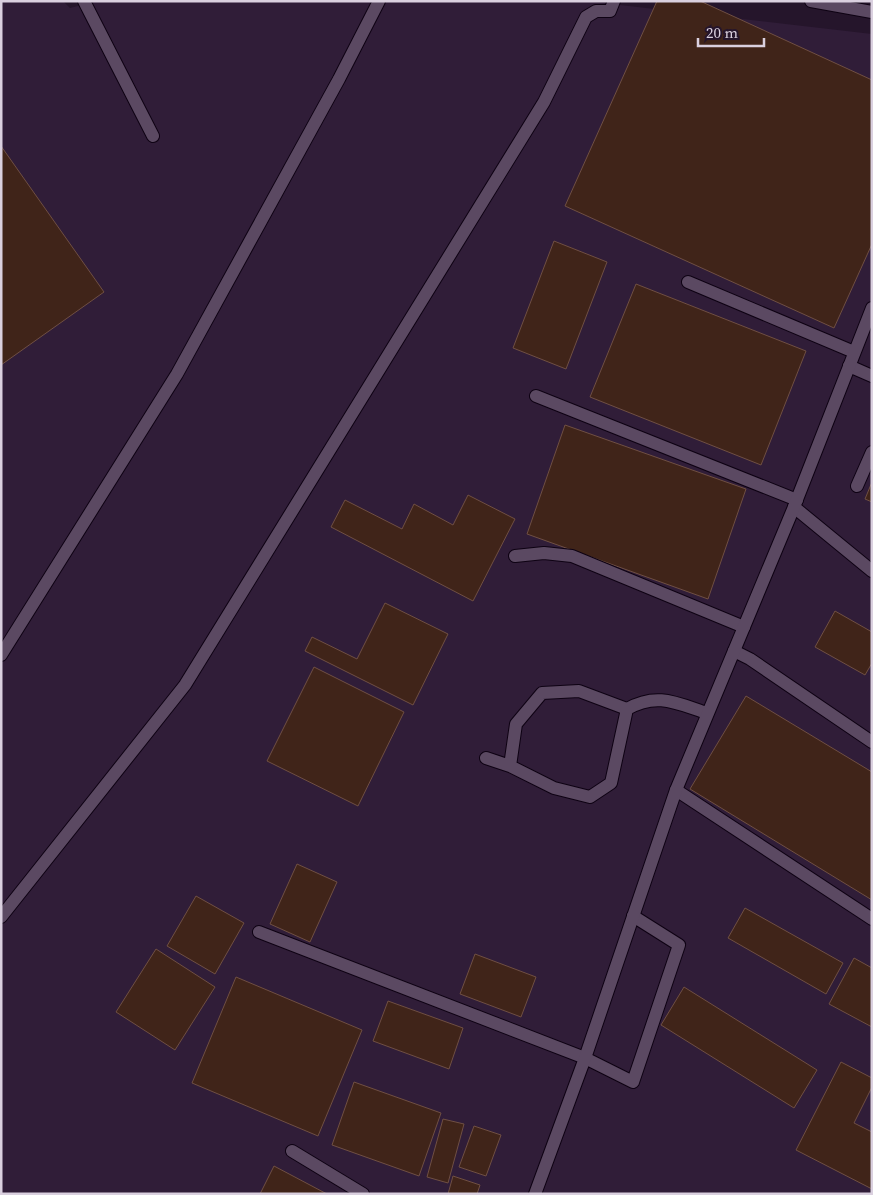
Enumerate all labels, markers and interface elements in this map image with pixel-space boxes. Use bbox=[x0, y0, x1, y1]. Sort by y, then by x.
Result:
scale bar bbox=[698, 15, 764, 47]
text: 20 m bbox=[706, 22, 738, 43]

